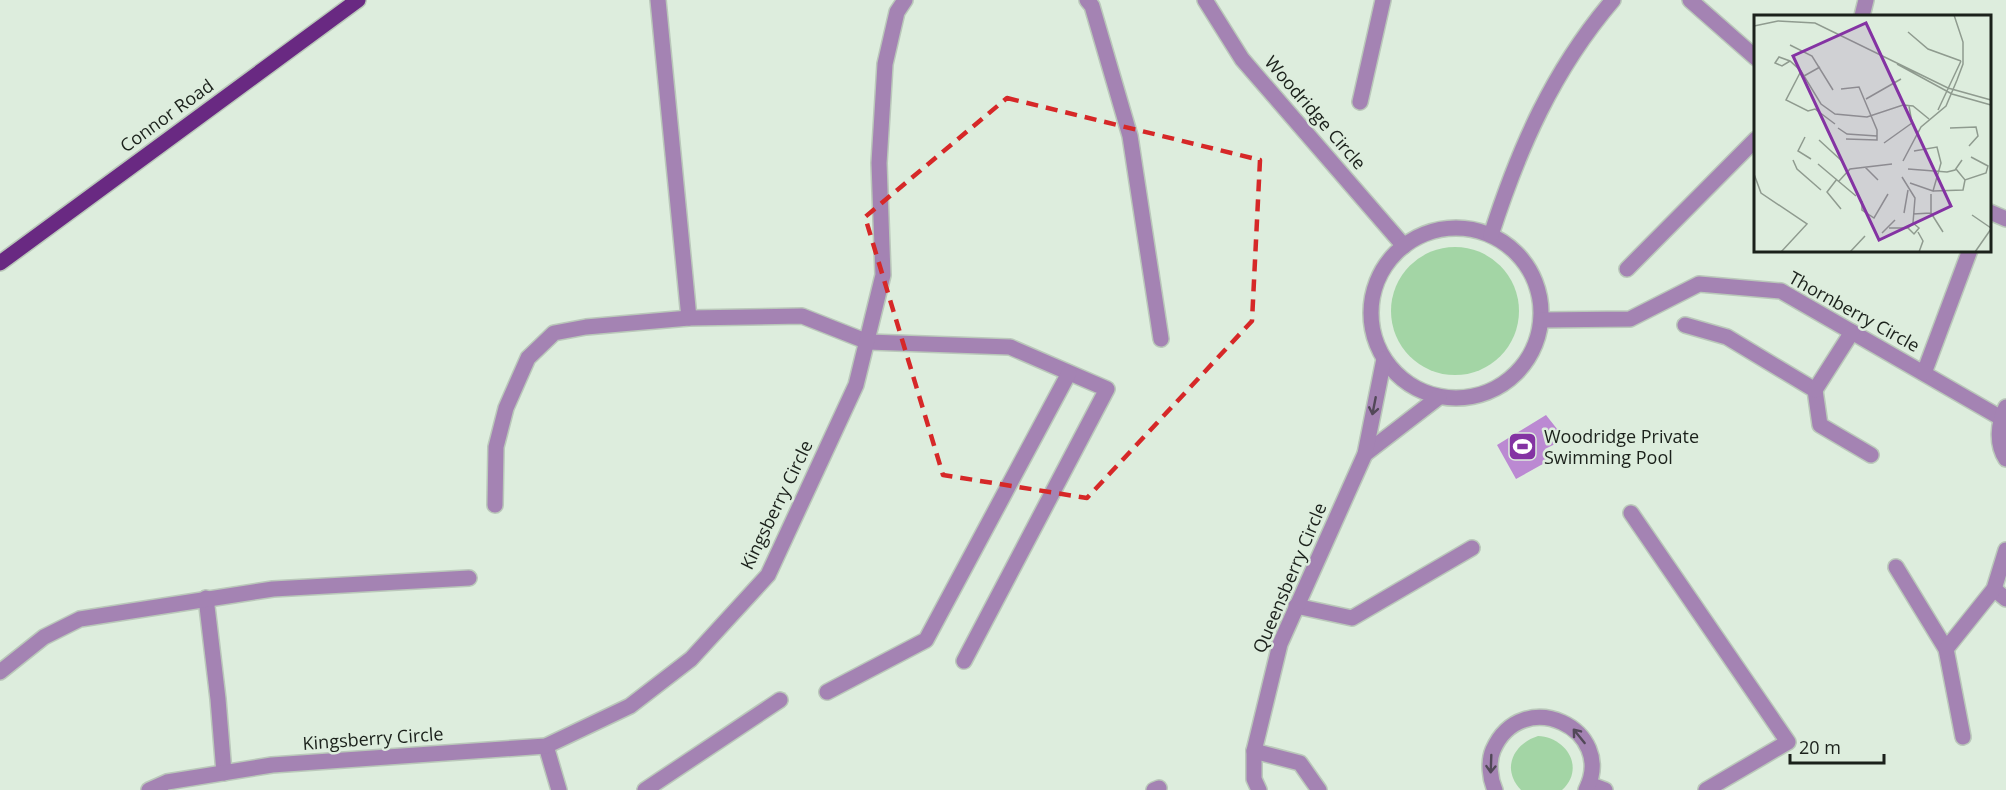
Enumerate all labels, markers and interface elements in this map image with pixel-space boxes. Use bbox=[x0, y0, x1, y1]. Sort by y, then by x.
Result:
inset map bbox=[1754, 15, 1991, 252]
street label: Woodridge Circle bbox=[1260, 50, 1372, 174]
street label: Connor Road bbox=[115, 73, 218, 157]
street label: Thornberry Circle bbox=[1785, 265, 1924, 357]
one-way arrow bbox=[1368, 396, 1379, 416]
place label: Woodridge Private Swimming Pool bbox=[1544, 424, 1699, 469]
sports icon: Woodridge Private Swimming Pool bbox=[1507, 431, 1539, 463]
street label: Kingsberry Circle bbox=[734, 436, 818, 573]
street label: Queensberry Circle bbox=[1247, 499, 1332, 656]
street label: Kingsberry Circle bbox=[302, 721, 444, 755]
scale bar bbox=[1790, 727, 1884, 765]
one-way arrow bbox=[1573, 728, 1586, 744]
text: 20 m bbox=[1799, 735, 1841, 759]
one-way arrow bbox=[1486, 754, 1497, 774]

